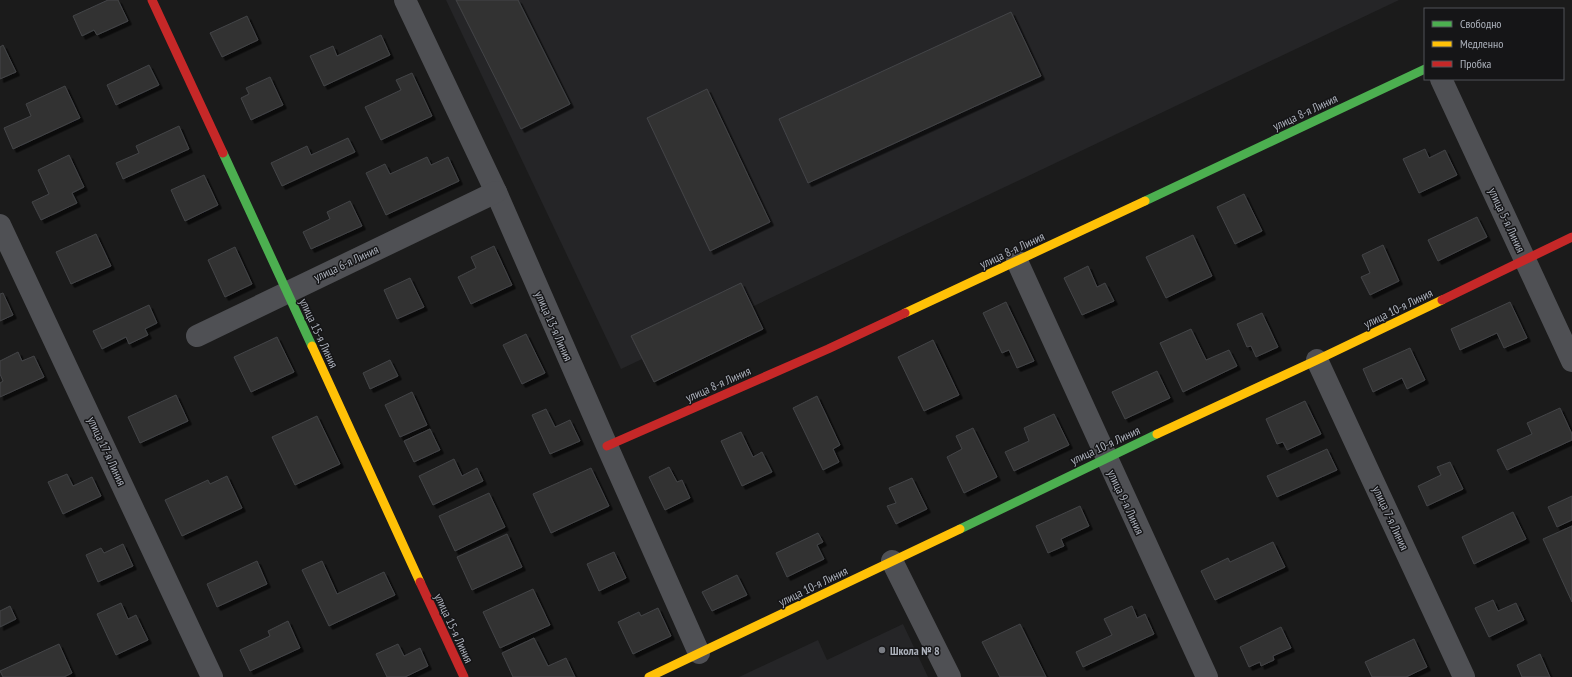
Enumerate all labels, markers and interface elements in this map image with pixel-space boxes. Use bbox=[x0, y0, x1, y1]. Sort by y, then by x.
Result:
legend bbox=[1424, 8, 1564, 80]
text: Свободно bbox=[1460, 16, 1502, 31]
text: Медленно bbox=[1460, 36, 1503, 51]
text: Пробка bbox=[1460, 56, 1492, 71]
street label: улица 8-я Линия bbox=[1270, 90, 1340, 134]
street label: улица 5-я Линия bbox=[1485, 185, 1529, 255]
street label: улица 8-я Линия bbox=[977, 228, 1047, 272]
street label: улица 6-я Линия bbox=[311, 241, 381, 285]
street label: улица 10-я Линия bbox=[1361, 285, 1435, 331]
street label: улица 13-я Линия bbox=[532, 289, 576, 364]
street label: улица 15-я Линия bbox=[296, 296, 342, 370]
street label: улица 8-я Линия bbox=[683, 363, 753, 405]
street label: улица 17-я Линия bbox=[84, 414, 130, 488]
street label: улица 10-я Линия bbox=[1068, 422, 1142, 468]
street label: улица 9-я Линия bbox=[1104, 467, 1148, 537]
street label: улица 7-я Линия bbox=[1370, 484, 1413, 553]
street label: улица 10-я Линия bbox=[776, 563, 850, 609]
street label: улица 15-я Линия bbox=[431, 591, 477, 665]
place label: Школа № 8 bbox=[890, 643, 940, 658]
marker: Школа № 8 bbox=[877, 645, 887, 655]

